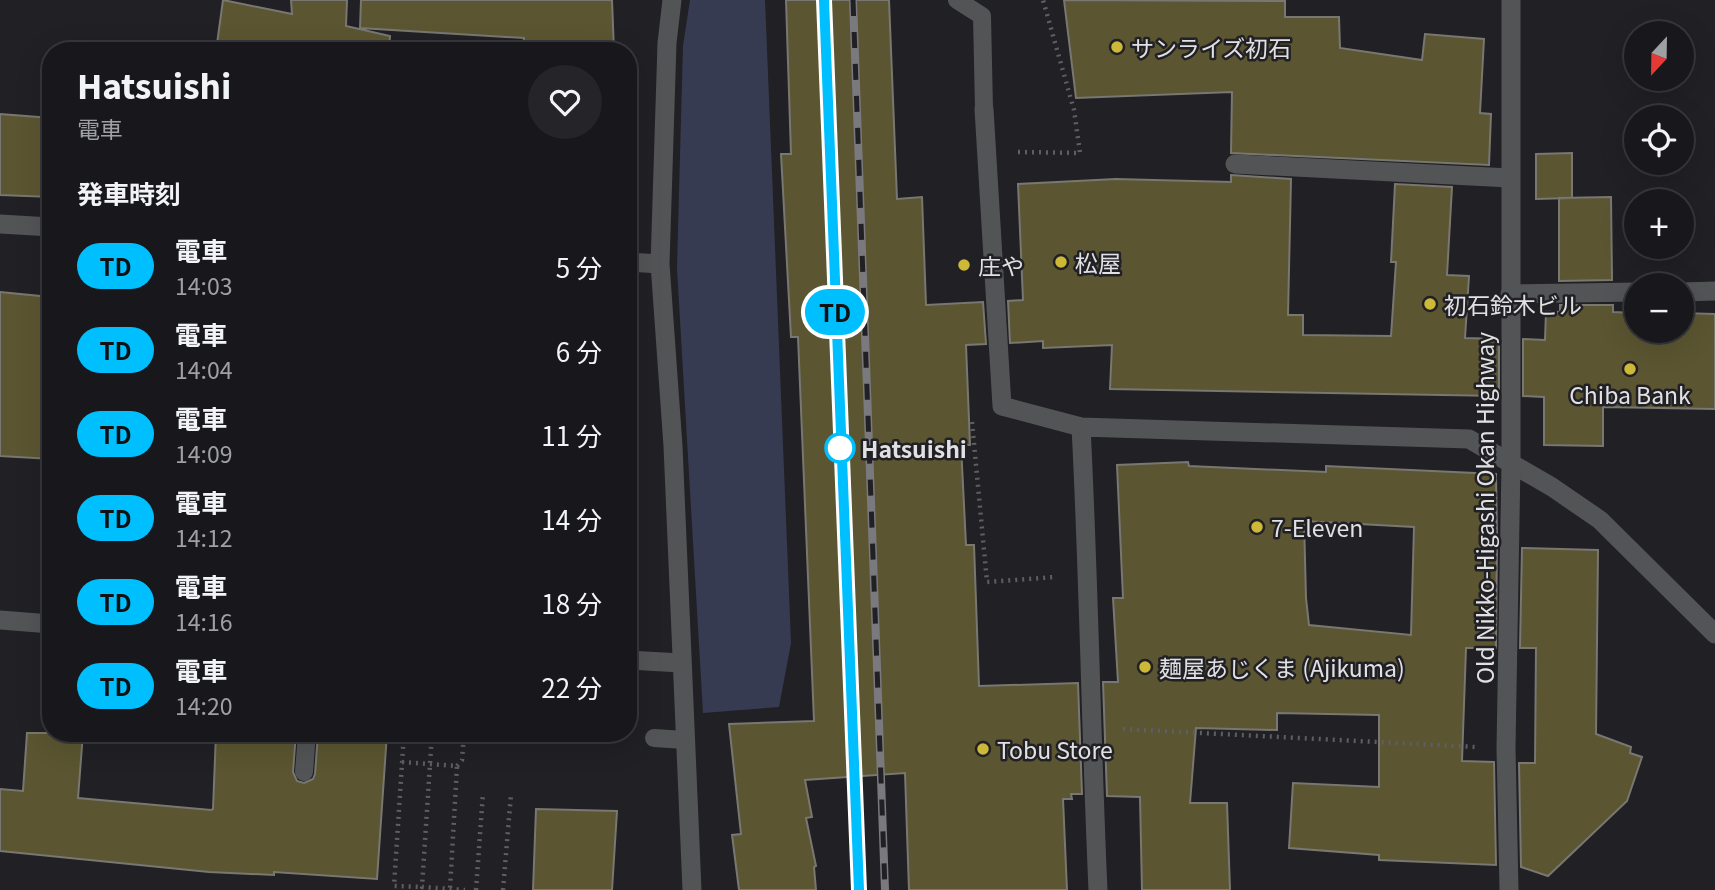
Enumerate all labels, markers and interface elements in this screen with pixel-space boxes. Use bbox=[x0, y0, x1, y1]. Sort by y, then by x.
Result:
north arrow bbox=[1624, 21, 1694, 91]
map controls bbox=[1624, 21, 1694, 343]
place label: サンライズ初石 bbox=[1131, 30, 1291, 64]
marker: サンライズ初石 bbox=[1109, 39, 1125, 55]
text: Hatsuishi bbox=[77, 61, 231, 109]
button: heart bbox=[528, 65, 602, 139]
button: locate bbox=[1624, 105, 1694, 175]
text: 電車 bbox=[77, 111, 123, 145]
text: 発車時刻 bbox=[77, 174, 181, 211]
button: + bbox=[1624, 189, 1694, 259]
text: 電車 bbox=[175, 231, 227, 268]
place label: 松屋 bbox=[1075, 245, 1121, 279]
text: TD bbox=[99, 248, 132, 283]
text: 5 分 bbox=[556, 248, 602, 285]
place label: 庄や bbox=[978, 248, 1024, 282]
marker: 松屋 bbox=[1053, 254, 1069, 270]
marker: 庄や bbox=[956, 257, 972, 273]
text: 14:03 bbox=[175, 268, 232, 302]
button: − bbox=[1624, 273, 1694, 343]
place label: 初石鈴木ビル bbox=[1444, 287, 1582, 321]
line badge: TD bbox=[804, 289, 866, 335]
text: TD bbox=[819, 294, 851, 329]
marker: 初石鈴木ビル bbox=[1422, 296, 1438, 312]
text: 電車 bbox=[175, 315, 227, 352]
text: TD bbox=[99, 332, 132, 367]
text: 6 分 bbox=[556, 332, 602, 369]
street label: Old Nikko-Higashi Okan Highway bbox=[1467, 332, 1501, 684]
text: 14:04 bbox=[175, 352, 232, 386]
marker: Chiba Bank bbox=[1622, 361, 1638, 377]
place label: Chiba Bank bbox=[1569, 377, 1691, 411]
text: 電車 bbox=[175, 399, 227, 436]
text: TD bbox=[99, 416, 132, 451]
text: 11 分 bbox=[541, 416, 602, 453]
place label: Hatsuishi bbox=[861, 431, 967, 465]
marker: Hatsuishi bbox=[825, 433, 855, 463]
text: 14:09 bbox=[175, 436, 232, 470]
text: 電車 bbox=[175, 483, 227, 520]
text: TD bbox=[99, 500, 132, 535]
text: 14 分 bbox=[541, 500, 602, 537]
place label: 7-Eleven bbox=[1271, 510, 1363, 544]
marker: 7-Eleven bbox=[1249, 519, 1265, 535]
text: 14:12 bbox=[175, 520, 232, 554]
text: 電車 bbox=[175, 567, 227, 604]
text: TD bbox=[99, 584, 132, 619]
text: 18 分 bbox=[541, 584, 602, 621]
text: 14:16 bbox=[175, 604, 232, 638]
place label: 麺屋あじくま (Ajikuma) bbox=[1159, 650, 1405, 684]
text: 電車 bbox=[175, 651, 227, 688]
marker: 麺屋あじくま (Ajikuma) bbox=[1137, 659, 1153, 675]
text: TD bbox=[99, 668, 132, 703]
text: 22 分 bbox=[541, 668, 602, 705]
text: 14:20 bbox=[175, 688, 232, 722]
place label: Tobu Store bbox=[997, 732, 1113, 766]
marker: Tobu Store bbox=[975, 741, 991, 757]

